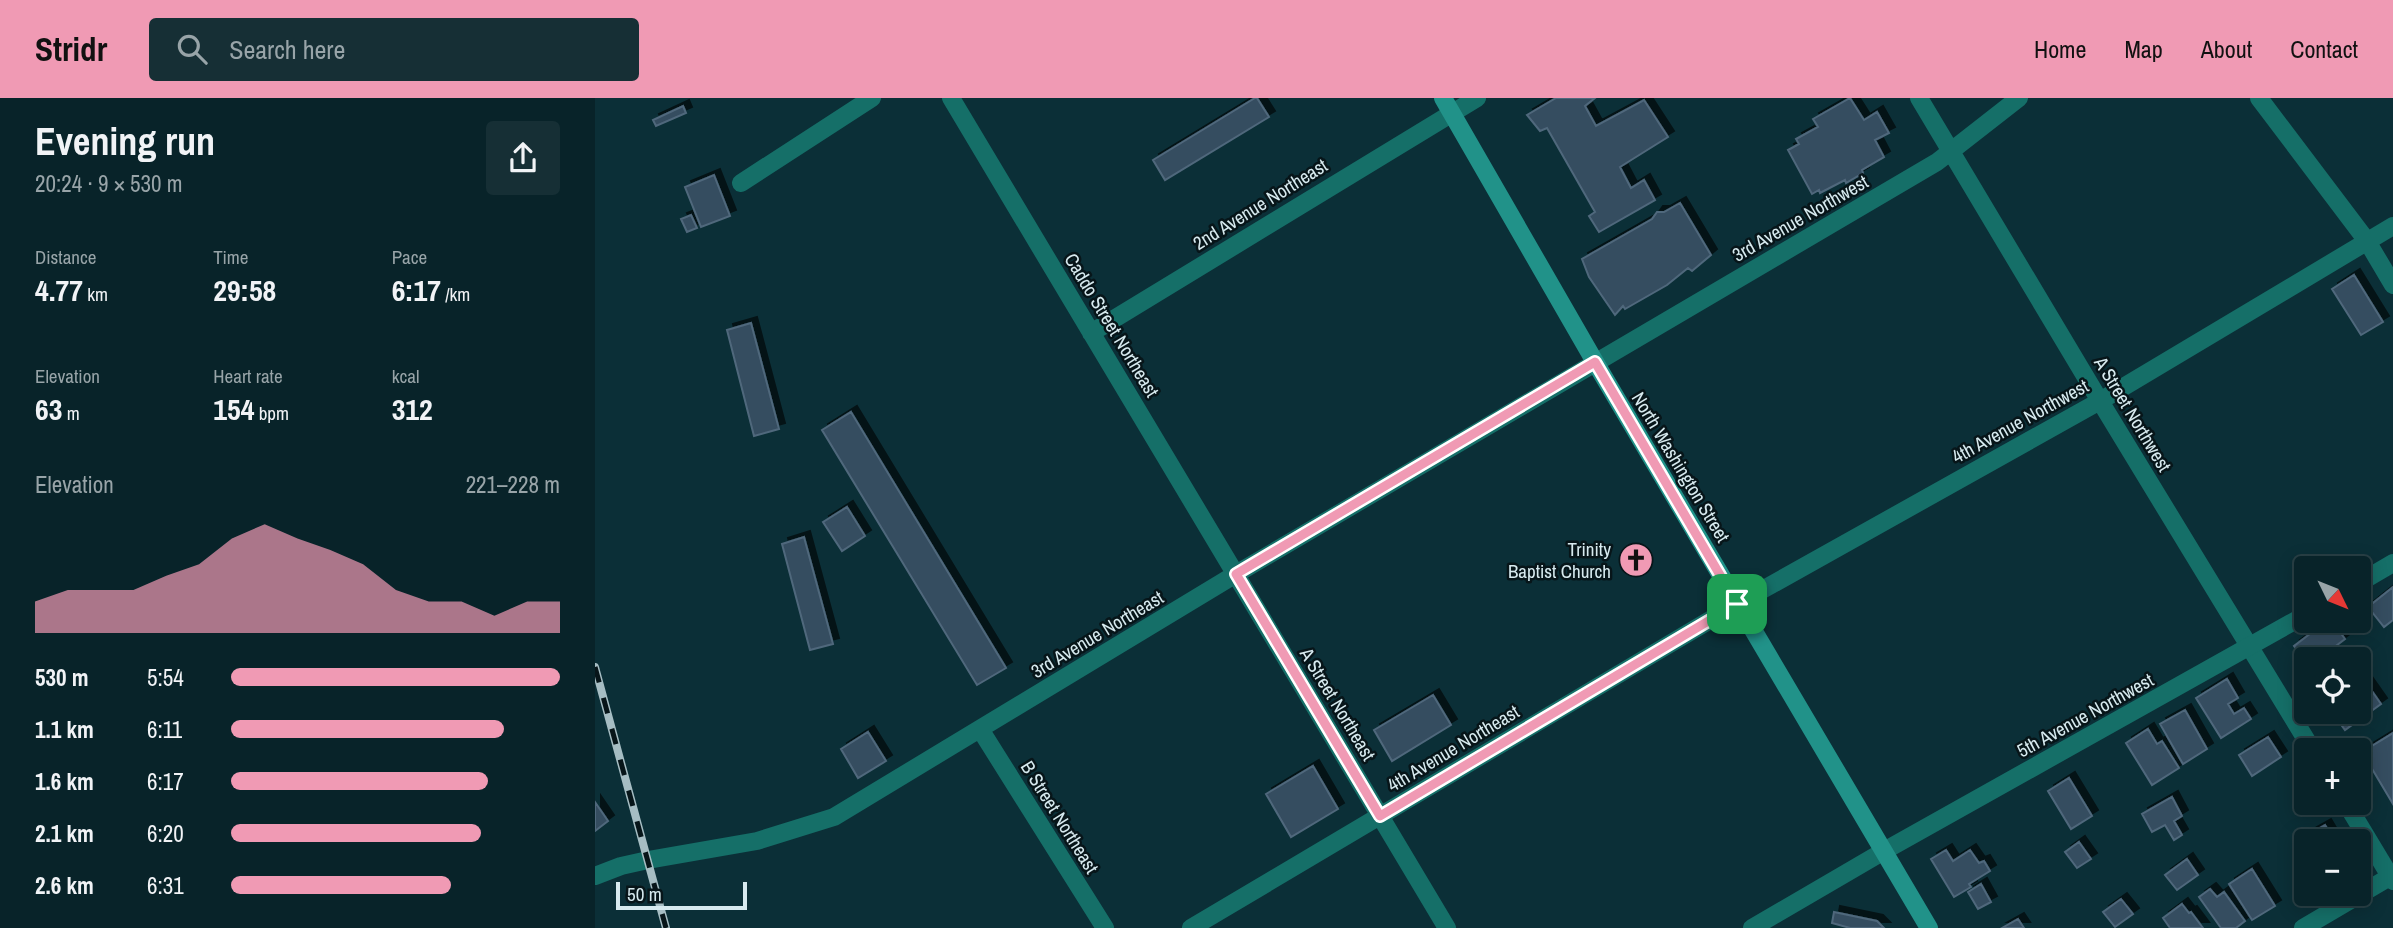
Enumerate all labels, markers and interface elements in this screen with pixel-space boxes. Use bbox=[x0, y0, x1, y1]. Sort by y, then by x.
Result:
search box bbox=[149, 18, 639, 81]
text: Stridr bbox=[35, 27, 107, 71]
icon: search bbox=[173, 30, 211, 68]
text: Search here bbox=[229, 32, 345, 67]
text: Home bbox=[2034, 33, 2086, 65]
text: Map bbox=[2124, 33, 2163, 65]
text: About bbox=[2201, 33, 2252, 65]
text: Contact bbox=[2290, 33, 2358, 65]
text: Evening run bbox=[35, 116, 215, 167]
button: share bbox=[486, 121, 560, 195]
street label: 2nd Avenue Northeast bbox=[1188, 152, 1333, 256]
text: 20:24 · 9 × 530 m bbox=[35, 168, 182, 199]
street label: 3rd Avenue Northwest bbox=[1727, 168, 1873, 268]
text: Distance bbox=[35, 244, 96, 270]
text: Time bbox=[213, 244, 248, 270]
text: Pace bbox=[392, 244, 427, 270]
street label: Caddo Street Northeast bbox=[1059, 248, 1166, 402]
text: 4.77 bbox=[35, 270, 83, 310]
text: 29:58 bbox=[213, 270, 276, 310]
text: 6:17 bbox=[392, 270, 441, 310]
text: km bbox=[83, 281, 108, 307]
text: /km bbox=[441, 281, 470, 307]
street label: A Street Northwest bbox=[2088, 351, 2178, 477]
text: Elevation bbox=[35, 363, 100, 389]
text: Heart rate bbox=[213, 363, 283, 389]
text: kcal bbox=[392, 363, 419, 389]
street label: 4th Avenue Northwest bbox=[1947, 372, 2093, 469]
street label: North Washington Street bbox=[1626, 387, 1736, 548]
text: 63 bbox=[35, 389, 62, 429]
text: 154 bbox=[213, 389, 254, 429]
text: 312 bbox=[392, 389, 433, 429]
text: m bbox=[62, 400, 80, 426]
text: bpm bbox=[254, 400, 289, 426]
text: Elevation bbox=[35, 469, 114, 500]
text: 221–228 m bbox=[466, 469, 560, 500]
place label: Trinity Baptist Church bbox=[1508, 536, 1611, 584]
church icon: Trinity Baptist Church bbox=[1617, 541, 1655, 579]
north arrow bbox=[2294, 556, 2371, 634]
map controls bbox=[2294, 556, 2371, 906]
pin bbox=[1707, 574, 1767, 634]
street label: 3rd Avenue Northeast bbox=[1026, 584, 1169, 684]
icon: arrive bbox=[1718, 585, 1756, 623]
street label: A Street Northeast bbox=[1294, 642, 1382, 766]
button: locate bbox=[2294, 647, 2371, 724]
text: 530 m bbox=[35, 662, 88, 693]
text: 5:54 bbox=[147, 662, 184, 693]
street label: 5th Avenue Northwest bbox=[2012, 666, 2158, 763]
street label: 4th Avenue Northeast bbox=[1382, 698, 1524, 798]
text: 1.1 km bbox=[35, 714, 94, 745]
text: 6:11 bbox=[147, 714, 182, 745]
button: + bbox=[2294, 738, 2371, 815]
street label: B Street Northeast bbox=[1015, 756, 1105, 879]
text: 1.6 km bbox=[35, 766, 94, 797]
text: 6:17 bbox=[147, 766, 184, 797]
text: 2.1 km bbox=[35, 818, 94, 849]
text: 6:20 bbox=[147, 818, 184, 849]
button: − bbox=[2294, 829, 2371, 906]
text: 2.6 km bbox=[35, 870, 94, 901]
text: 6:31 bbox=[147, 870, 184, 901]
scale bar bbox=[616, 879, 747, 911]
text: 50 m bbox=[627, 881, 662, 907]

